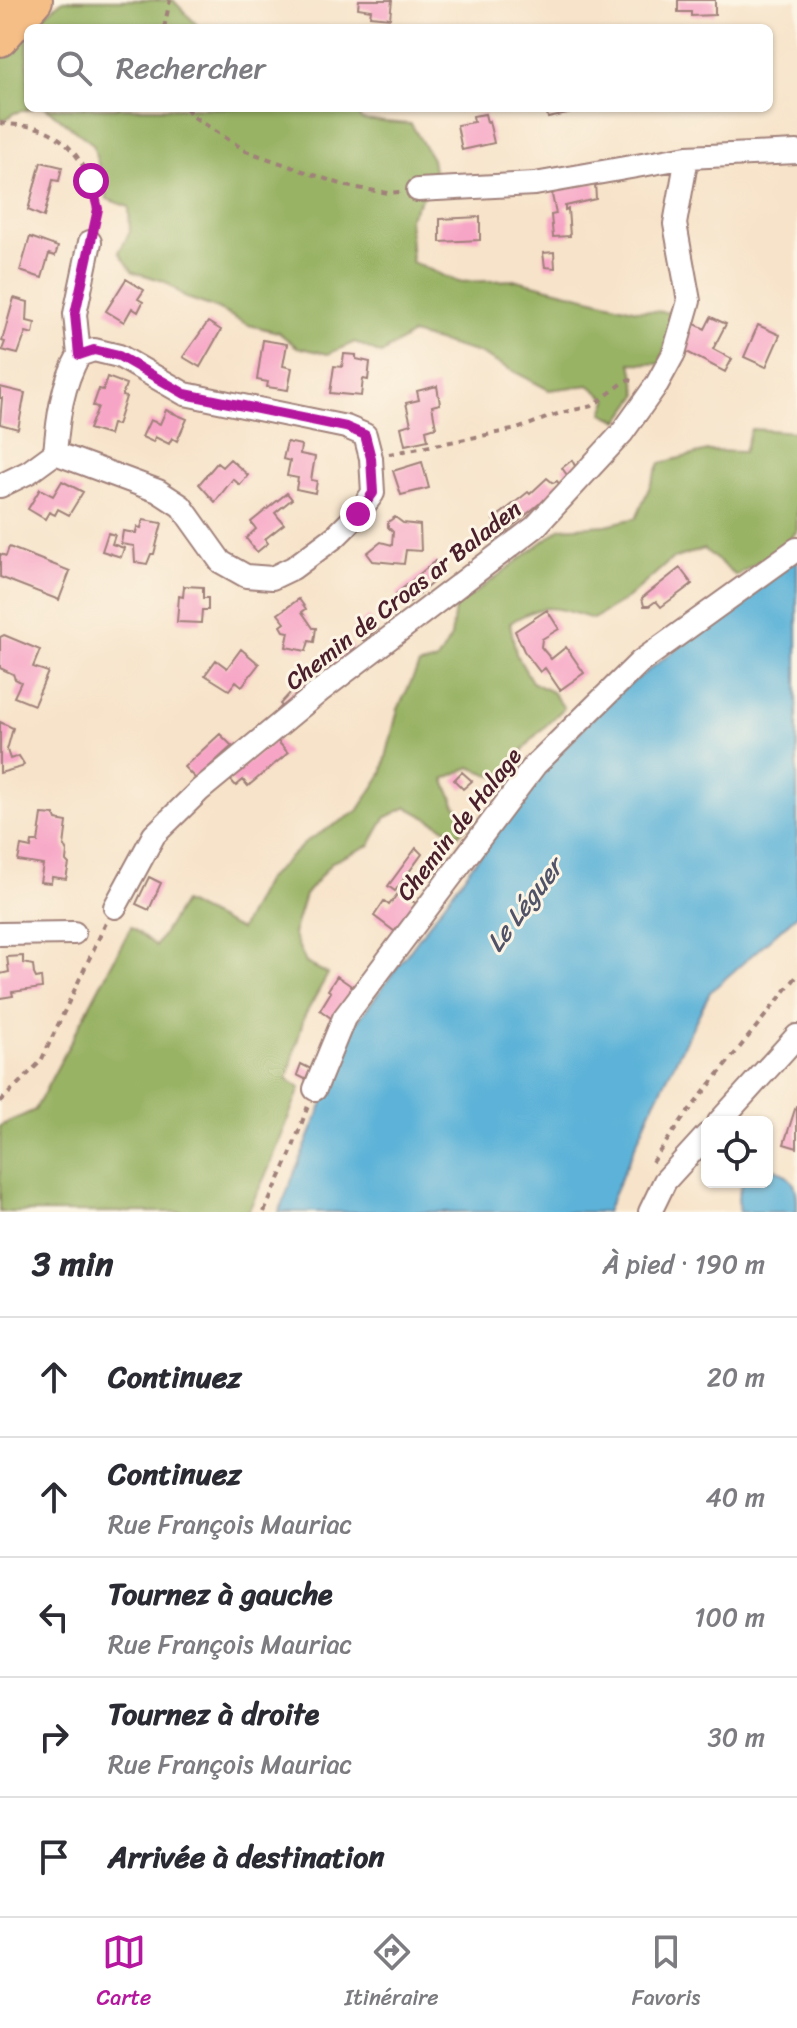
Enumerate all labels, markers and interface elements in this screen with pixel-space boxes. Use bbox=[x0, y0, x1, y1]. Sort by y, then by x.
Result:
search box bbox=[24, 24, 773, 112]
text: Rechercher bbox=[116, 41, 266, 95]
icon: search bbox=[52, 46, 96, 90]
route start bbox=[73, 163, 109, 199]
street label: Chemin de Croas ar Baladen bbox=[275, 489, 531, 701]
route end bbox=[340, 496, 376, 532]
street label: Chemin de Halage bbox=[385, 737, 533, 910]
water label: Le Léguer bbox=[473, 845, 577, 962]
map controls bbox=[701, 1116, 773, 1188]
button: locate bbox=[701, 1116, 773, 1188]
text: 3 min bbox=[32, 1234, 113, 1294]
text: À pied · 190 m bbox=[602, 1241, 765, 1287]
text: Continuez bbox=[108, 1350, 242, 1404]
text: 20 m bbox=[707, 1354, 765, 1400]
icon: ahead bbox=[32, 1355, 76, 1399]
text: Continuez bbox=[108, 1447, 242, 1501]
text: 40 m bbox=[706, 1474, 765, 1520]
icon: ahead bbox=[32, 1475, 76, 1519]
text: Rue François Mauriac bbox=[108, 1501, 353, 1547]
text: Tournez à gauche bbox=[108, 1567, 333, 1621]
text: 100 m bbox=[694, 1594, 765, 1640]
icon: left bbox=[32, 1595, 76, 1639]
text: Rue François Mauriac bbox=[108, 1621, 353, 1667]
text: Tournez à droite bbox=[108, 1687, 319, 1741]
text: 30 m bbox=[708, 1714, 765, 1760]
icon: right bbox=[32, 1715, 76, 1759]
text: Rue François Mauriac bbox=[108, 1741, 353, 1787]
text: Arrivée à destination bbox=[108, 1830, 385, 1884]
icon: arrive bbox=[32, 1835, 76, 1879]
tab: Carte bbox=[97, 1930, 151, 2017]
tab: Itinéraire bbox=[345, 1930, 439, 2017]
tab: Favoris bbox=[632, 1930, 700, 2017]

